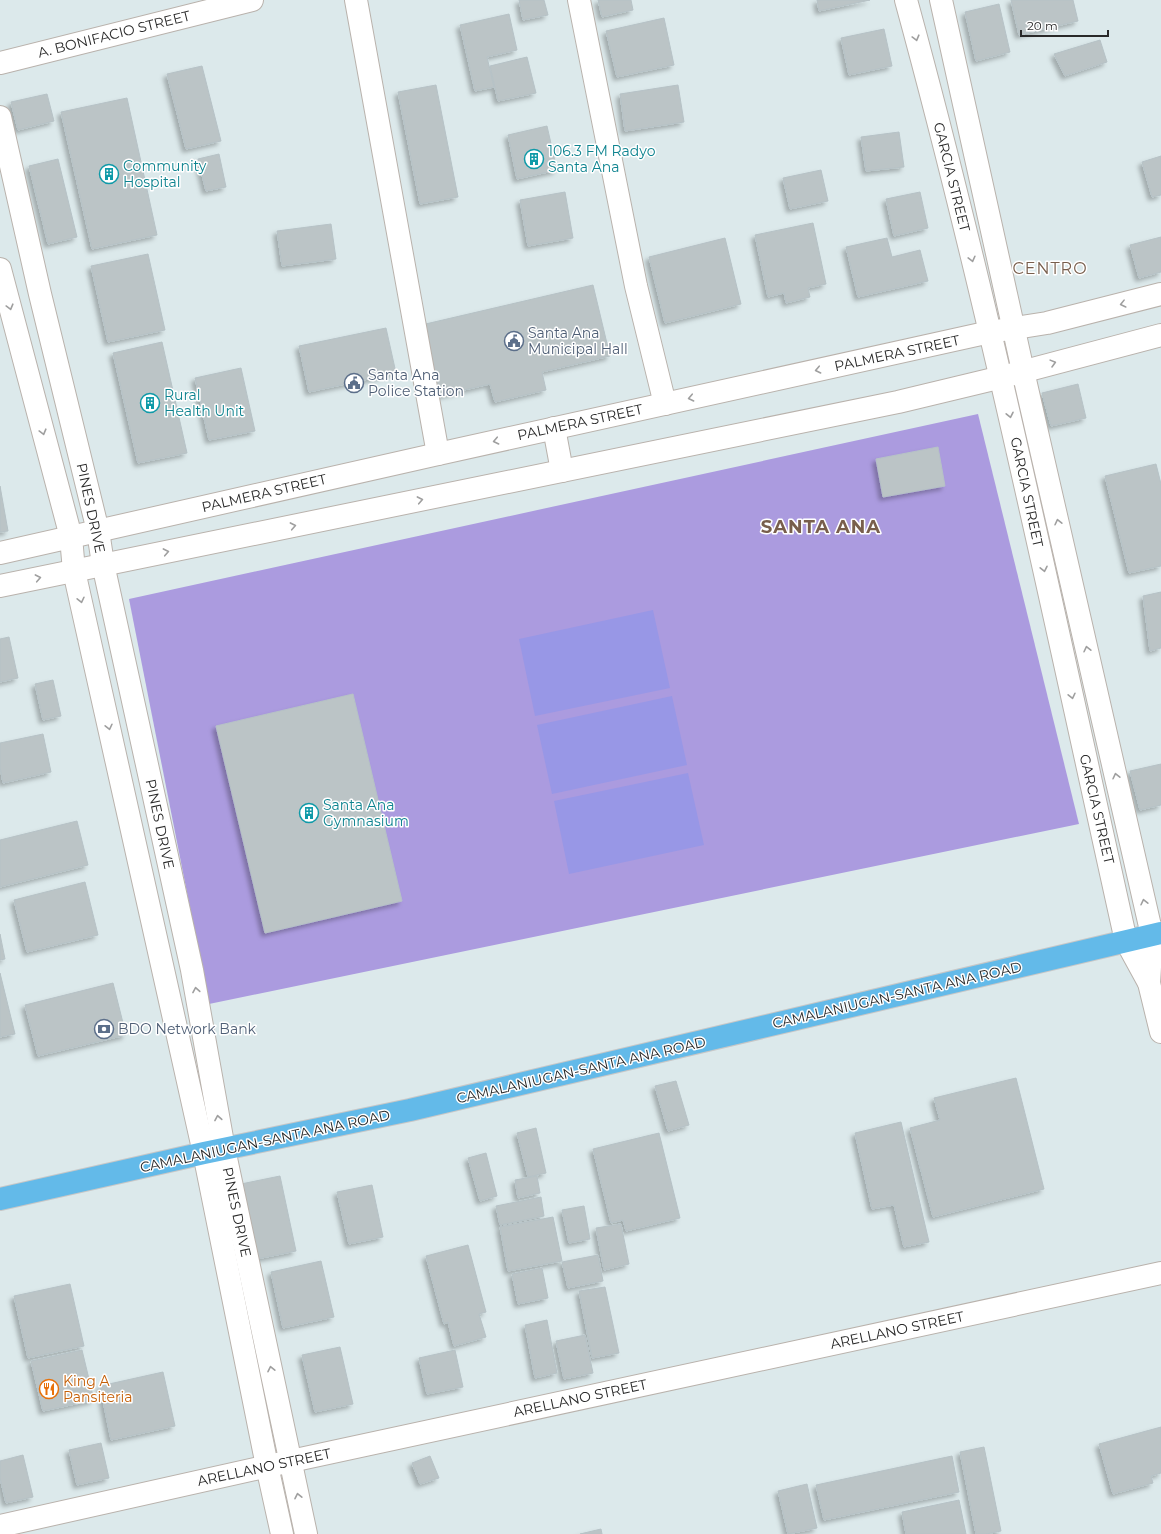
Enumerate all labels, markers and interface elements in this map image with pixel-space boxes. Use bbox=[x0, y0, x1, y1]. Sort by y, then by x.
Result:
street label: A. BONIFACIO STREET bbox=[36, 6, 192, 62]
scale bar bbox=[1021, 12, 1108, 38]
text: 20 m bbox=[1027, 18, 1058, 33]
one-way arrow bbox=[911, 34, 920, 41]
street label: GARCIA STREET bbox=[930, 120, 974, 234]
place label: 106.3 FM Radyo Santa Ana bbox=[548, 142, 656, 176]
building icon: 106.3 FM Radyo Santa Ana bbox=[523, 148, 545, 170]
place label: Community Hospital bbox=[123, 157, 207, 191]
building icon: Community Hospital bbox=[98, 163, 120, 185]
one-way arrow bbox=[968, 255, 976, 262]
district label: CENTRO bbox=[1012, 259, 1088, 278]
one-way arrow bbox=[1120, 299, 1126, 307]
one-way arrow bbox=[5, 303, 14, 310]
place label: Santa Ana Municipal Hall bbox=[528, 324, 628, 358]
public building icon: Santa Ana Municipal Hall bbox=[503, 330, 525, 352]
street label: PALMERA STREET bbox=[833, 331, 961, 375]
one-way arrow bbox=[1050, 360, 1056, 368]
one-way arrow bbox=[815, 365, 822, 373]
place label: Santa Ana Police Station bbox=[368, 366, 464, 400]
public building icon: Santa Ana Police Station bbox=[343, 372, 365, 394]
place label: Rural Health Unit bbox=[164, 386, 245, 420]
building icon: Rural Health Unit bbox=[139, 392, 161, 414]
one-way arrow bbox=[688, 393, 695, 401]
street label: PALMERA STREET bbox=[516, 400, 644, 444]
one-way arrow bbox=[1005, 412, 1013, 418]
one-way arrow bbox=[38, 429, 47, 436]
street label: GARCIA STREET bbox=[1007, 435, 1047, 549]
one-way arrow bbox=[493, 436, 499, 444]
street label: PINES DRIVE bbox=[73, 461, 109, 555]
street label: PALMERA STREET bbox=[200, 470, 328, 516]
one-way arrow bbox=[417, 496, 424, 505]
district label: SANTA ANA bbox=[761, 516, 881, 538]
one-way arrow bbox=[1054, 519, 1062, 525]
one-way arrow bbox=[290, 522, 296, 530]
one-way arrow bbox=[162, 548, 169, 556]
one-way arrow bbox=[1039, 566, 1047, 573]
one-way arrow bbox=[35, 574, 41, 582]
one-way arrow bbox=[76, 597, 84, 603]
one-way arrow bbox=[1083, 646, 1091, 652]
one-way arrow bbox=[1067, 693, 1075, 699]
one-way arrow bbox=[105, 724, 113, 730]
street label: GARCIA STREET bbox=[1076, 752, 1118, 866]
one-way arrow bbox=[1112, 772, 1120, 779]
street label: PINES DRIVE bbox=[142, 777, 178, 871]
place label: Santa Ana Gymnasium bbox=[323, 796, 409, 830]
building icon: Santa Ana Gymnasium bbox=[298, 802, 320, 824]
one-way arrow bbox=[1141, 899, 1149, 906]
street label: CAMALANIUGAN-SANTA ANA ROAD bbox=[771, 958, 1023, 1032]
one-way arrow bbox=[192, 987, 201, 993]
bank icon: BDO Network Bank bbox=[93, 1018, 115, 1040]
place label: BDO Network Bank bbox=[118, 1020, 257, 1038]
street label: CAMALANIUGAN-SANTA ANA ROAD bbox=[455, 1033, 707, 1107]
street label: CAMALANIUGAN-SANTA ANA ROAD bbox=[138, 1106, 392, 1176]
one-way arrow bbox=[215, 1115, 223, 1121]
street label: PINES DRIVE bbox=[219, 1165, 255, 1259]
street label: ARELLANO STREET bbox=[828, 1307, 966, 1353]
one-way arrow bbox=[267, 1365, 275, 1372]
place label: King A Pansiteria bbox=[63, 1372, 132, 1406]
street label: ARELLANO STREET bbox=[511, 1375, 649, 1421]
restaurant icon: King A Pansiteria bbox=[38, 1378, 60, 1400]
street label: ARELLANO STREET bbox=[195, 1444, 333, 1490]
one-way arrow bbox=[294, 1493, 303, 1499]

